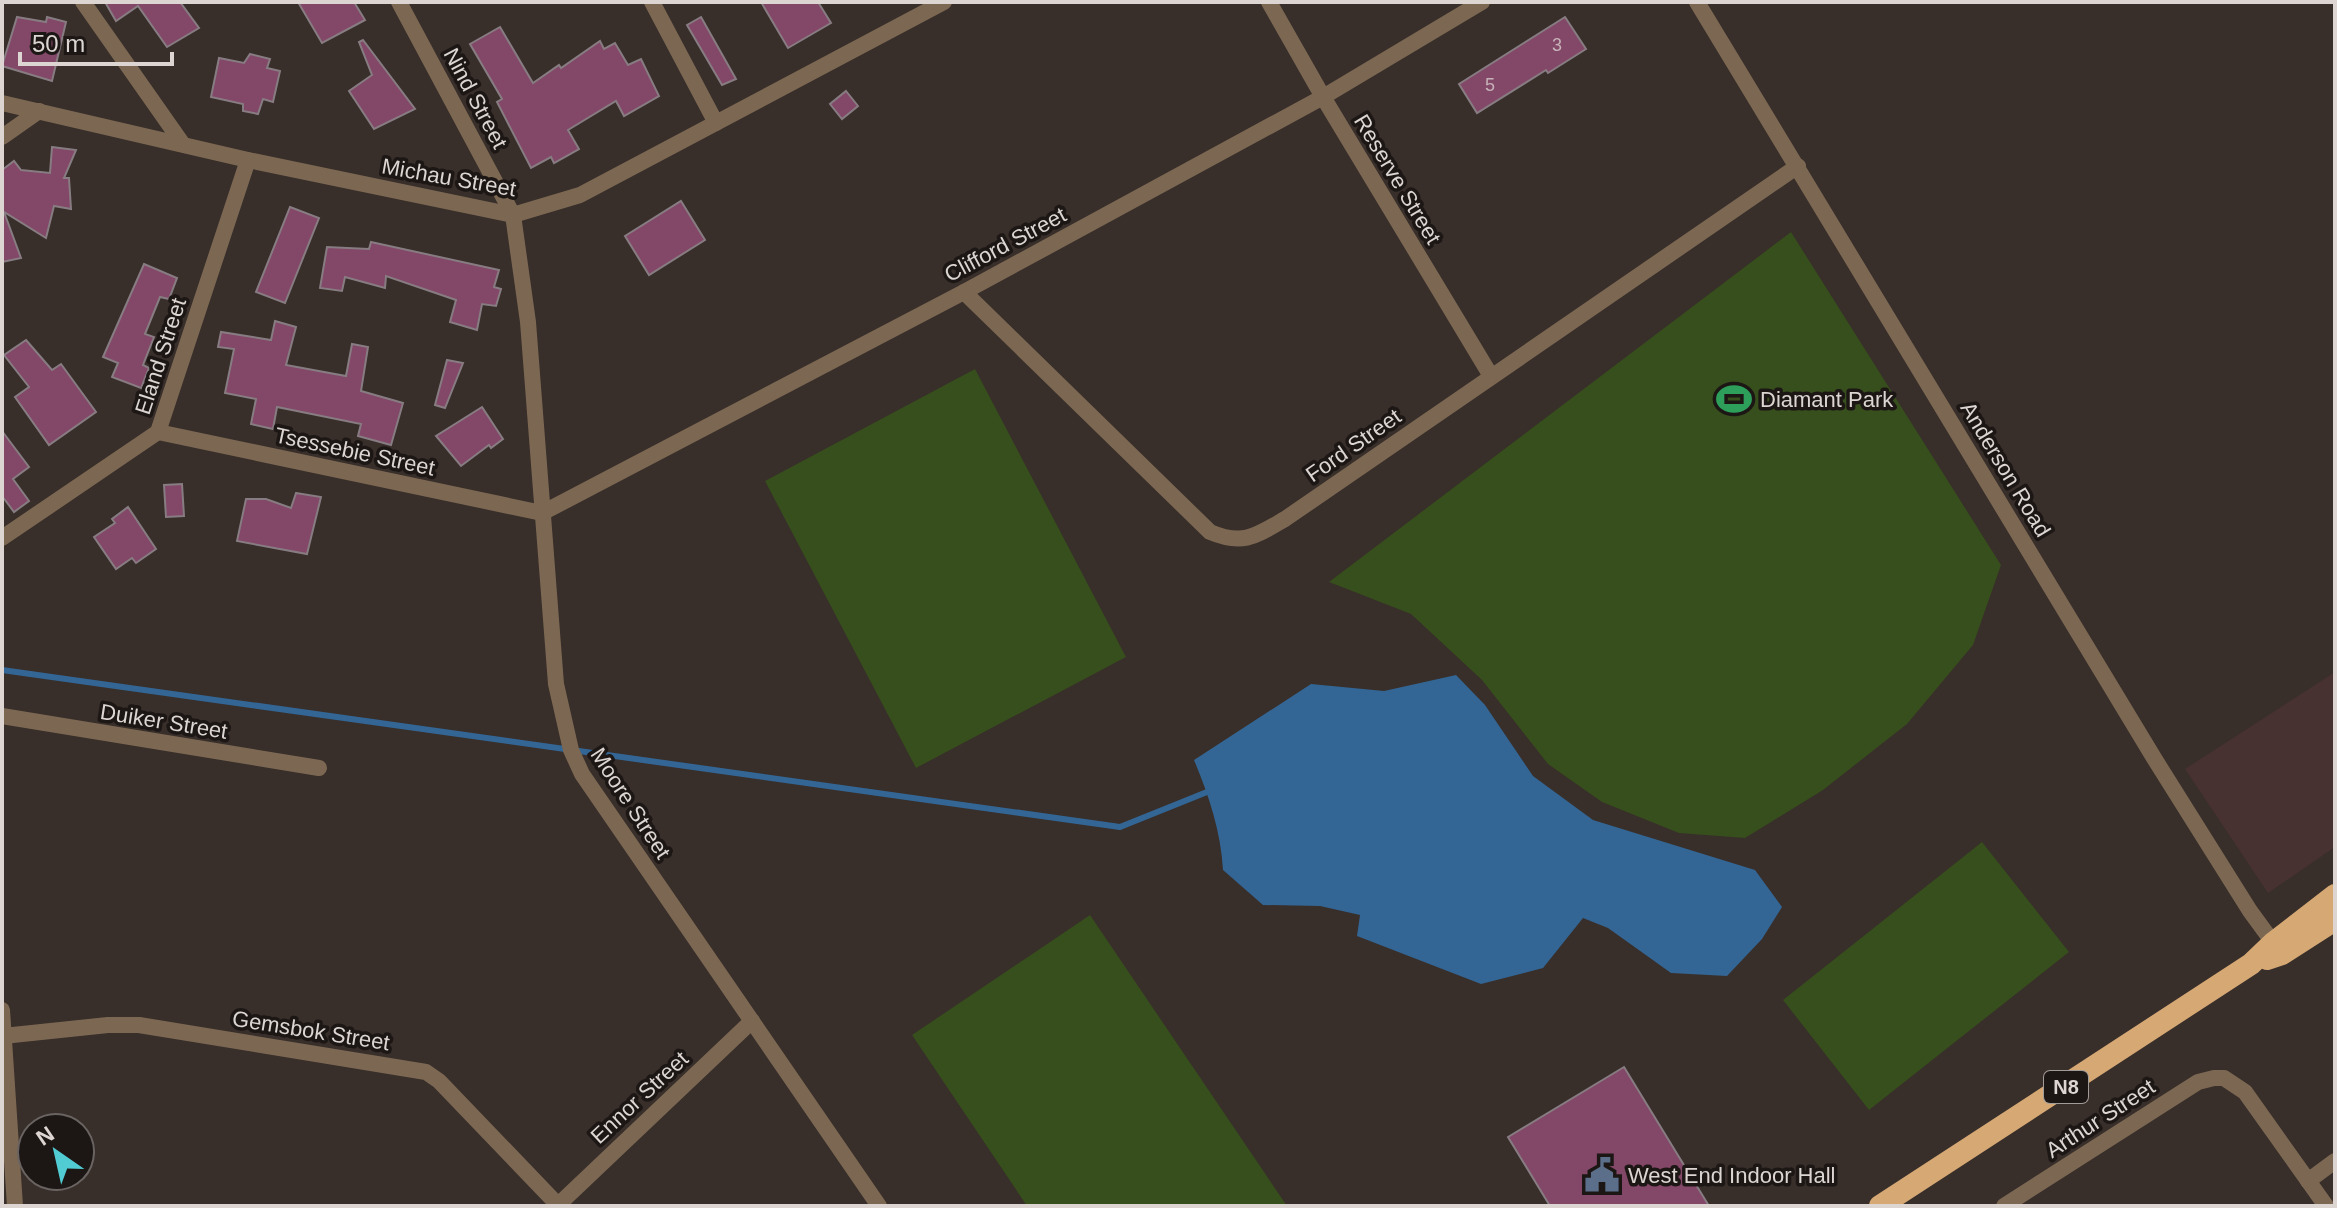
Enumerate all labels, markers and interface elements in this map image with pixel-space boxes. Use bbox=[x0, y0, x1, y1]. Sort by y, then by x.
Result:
scale bar bbox=[20, 16, 172, 66]
text: 50 m bbox=[32, 30, 85, 57]
house number: 3 bbox=[1552, 35, 1562, 55]
street label: Nind Street bbox=[439, 44, 512, 153]
house number: 5 bbox=[1485, 75, 1495, 95]
street label: Reserve Street bbox=[1349, 110, 1446, 249]
street label: Michau Street bbox=[380, 153, 518, 202]
street label: Clifford Street bbox=[940, 202, 1070, 287]
street label: Eland Street bbox=[130, 295, 191, 418]
sports icon: Diamant Park bbox=[1715, 380, 1753, 418]
place label: Diamant Park bbox=[1760, 387, 1894, 412]
street label: Anderson Road bbox=[1955, 397, 2056, 541]
street label: Ford Street bbox=[1301, 404, 1406, 487]
street label: Tsessebie Street bbox=[273, 422, 437, 481]
street label: Duiker Street bbox=[99, 699, 229, 744]
street label: Moore Street bbox=[585, 743, 676, 863]
street label: Gemsbok Street bbox=[230, 1006, 391, 1055]
street label: Ennor Street bbox=[586, 1046, 693, 1149]
road number: N8 bbox=[2044, 1071, 2088, 1103]
street label: Arthur Street bbox=[2041, 1074, 2159, 1163]
north arrow bbox=[16, 1112, 96, 1192]
text: N bbox=[32, 1121, 59, 1151]
public building icon: West End Indoor Hall bbox=[1583, 1156, 1621, 1194]
place label: West End Indoor Hall bbox=[1628, 1163, 1835, 1188]

